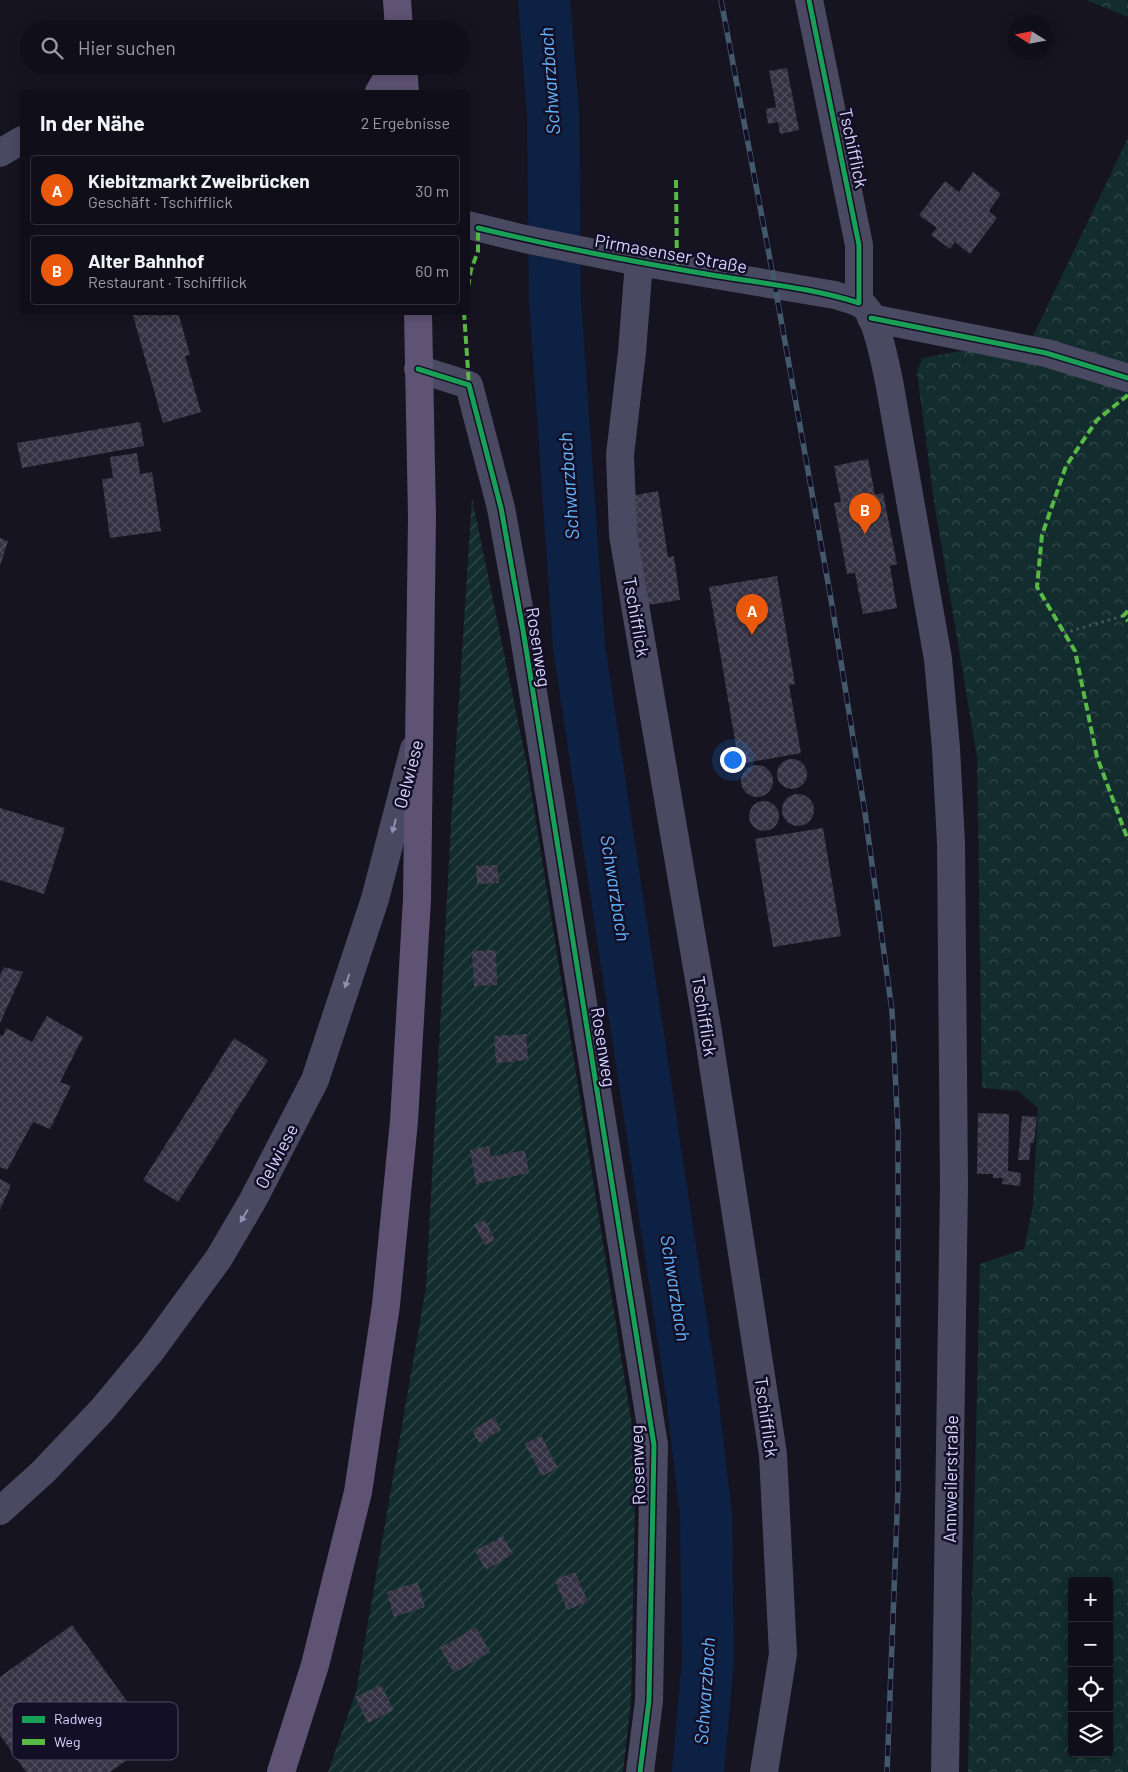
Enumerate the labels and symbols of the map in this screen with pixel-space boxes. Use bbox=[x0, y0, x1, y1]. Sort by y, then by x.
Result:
north arrow bbox=[1008, 15, 1053, 60]
water label: Schwarzbach bbox=[534, 26, 564, 135]
street label: Tschifflick bbox=[835, 106, 873, 190]
street label: Pirmasenser Straße bbox=[593, 229, 749, 277]
water label: Schwarzbach bbox=[553, 431, 583, 540]
pin: B bbox=[849, 493, 881, 534]
street label: Tschifflick bbox=[619, 575, 655, 659]
pin: A bbox=[736, 594, 768, 635]
street label: Rosenweg bbox=[522, 606, 556, 688]
street label: Oelwiese bbox=[388, 737, 428, 811]
your location bbox=[720, 747, 746, 773]
one-way arrow bbox=[390, 819, 398, 834]
water label: Schwarzbach bbox=[596, 833, 636, 943]
one-way arrow bbox=[343, 974, 350, 989]
street label: Tschifflick bbox=[688, 974, 722, 1058]
street label: Rosenweg bbox=[587, 1006, 621, 1088]
street label: Oelwiese bbox=[250, 1120, 302, 1192]
one-way arrow bbox=[239, 1210, 248, 1223]
water label: Schwarzbach bbox=[656, 1233, 696, 1343]
street label: Tschifflick bbox=[750, 1375, 784, 1459]
street label: Annweilerstraße bbox=[938, 1415, 962, 1543]
street label: Rosenweg bbox=[625, 1424, 649, 1506]
water label: Schwarzbach bbox=[689, 1636, 719, 1745]
legend bbox=[12, 1702, 178, 1760]
text: Radweg bbox=[54, 1710, 102, 1727]
text: Weg bbox=[54, 1733, 81, 1750]

